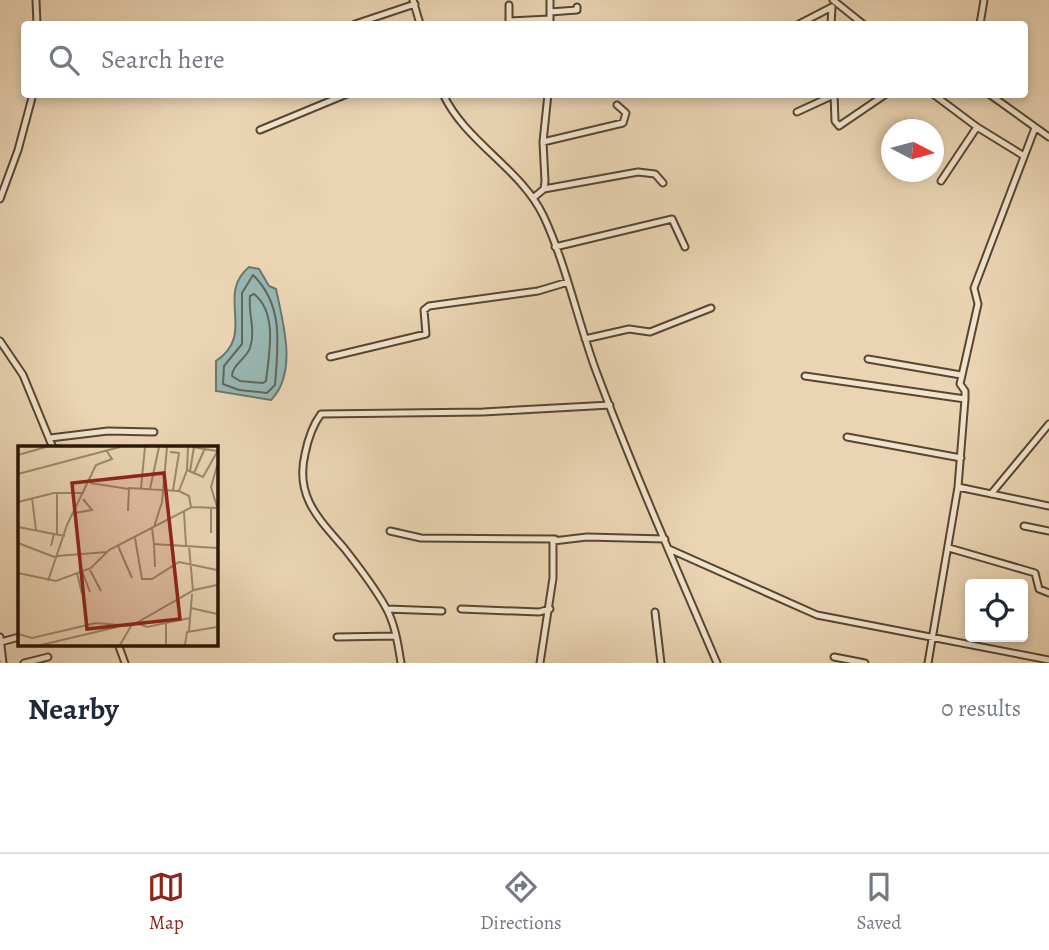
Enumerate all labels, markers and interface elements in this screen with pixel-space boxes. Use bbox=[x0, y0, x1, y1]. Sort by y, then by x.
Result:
search box bbox=[21, 21, 1028, 98]
icon: search bbox=[45, 41, 83, 79]
text: Search here bbox=[101, 42, 225, 77]
north arrow bbox=[881, 119, 944, 182]
inset map bbox=[18, 446, 217, 646]
map controls bbox=[965, 579, 1028, 642]
button: locate bbox=[965, 579, 1028, 642]
text: Nearby bbox=[28, 689, 119, 729]
text: 0 results bbox=[941, 693, 1021, 724]
tab: Map bbox=[147, 868, 185, 936]
tab: Directions bbox=[480, 868, 562, 936]
tab: Saved bbox=[857, 868, 902, 936]

